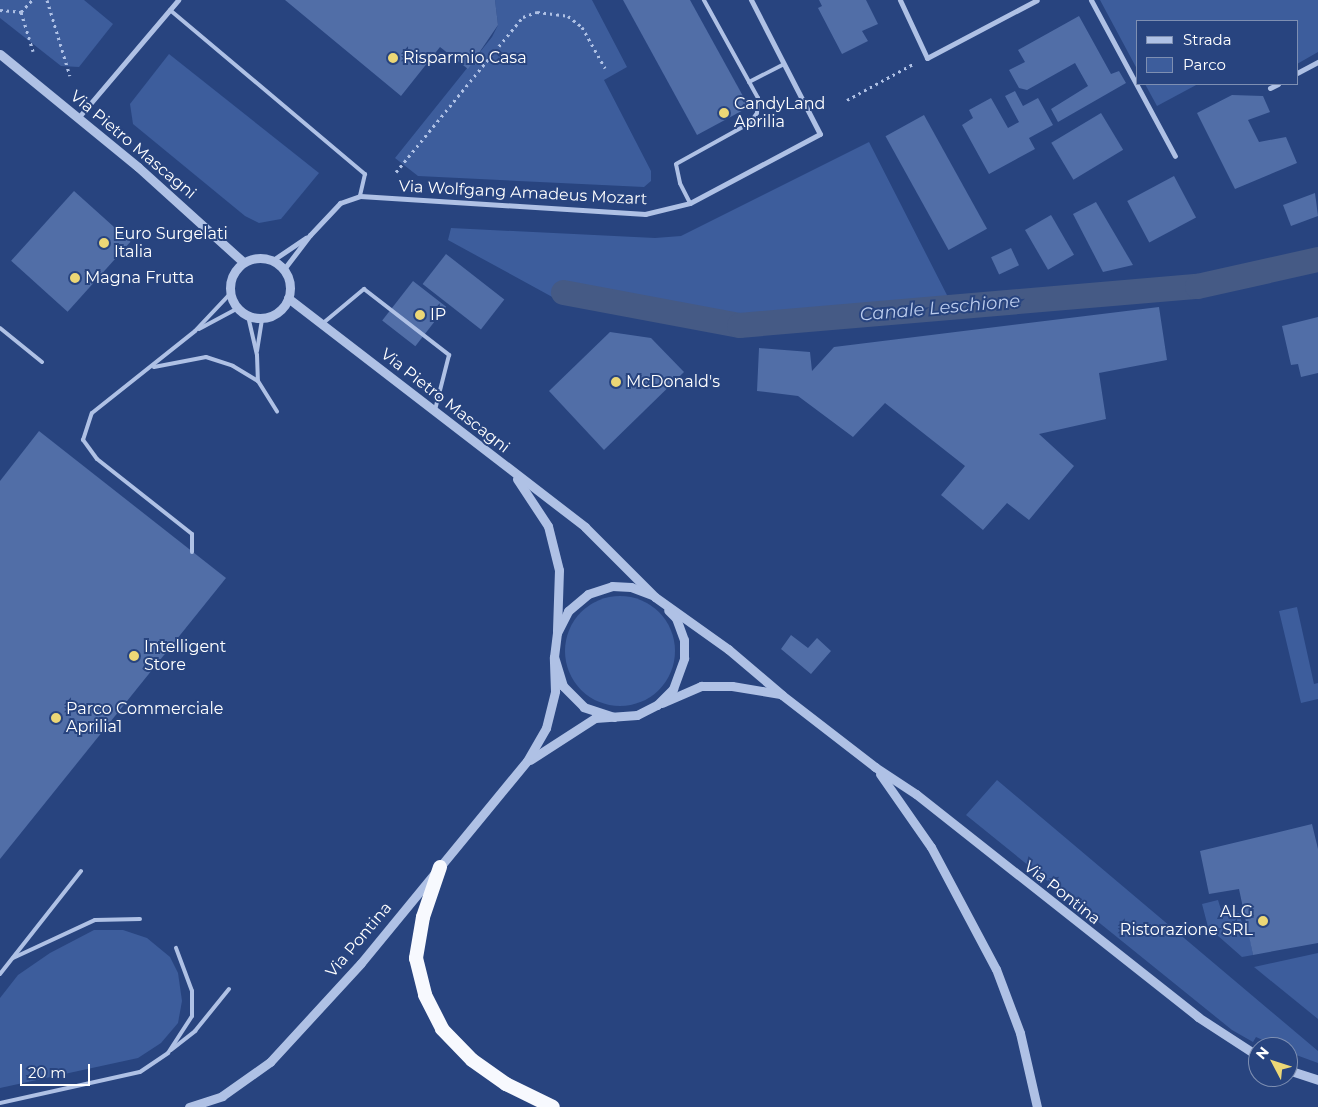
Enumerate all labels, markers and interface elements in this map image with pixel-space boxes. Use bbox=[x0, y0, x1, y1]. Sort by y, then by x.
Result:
legend bbox=[1136, 20, 1298, 85]
text: Strada bbox=[1183, 30, 1232, 49]
place label: Risparmio Casa bbox=[403, 48, 527, 68]
marker: Risparmio Casa bbox=[387, 52, 399, 64]
text: Parco bbox=[1183, 55, 1226, 74]
street label: Via Pietro Mascagni bbox=[66, 87, 200, 203]
place label: CandyLand Aprilia bbox=[734, 94, 825, 132]
marker: CandyLand Aprilia bbox=[718, 107, 730, 119]
street label: Via Wolfgang Amadeus Mozart bbox=[398, 177, 648, 209]
place label: Euro Surgelati Italia bbox=[114, 224, 228, 262]
marker: Euro Surgelati Italia bbox=[98, 237, 110, 249]
place label: Magna Frutta bbox=[85, 268, 194, 288]
marker: Magna Frutta bbox=[69, 272, 81, 284]
water label: Canale Leschione bbox=[859, 290, 1021, 326]
place label: IP bbox=[430, 305, 446, 325]
marker: IP bbox=[414, 309, 426, 321]
street label: Via Pietro Mascagni bbox=[377, 345, 513, 457]
place label: McDonald's bbox=[626, 372, 720, 392]
marker: McDonald's bbox=[610, 376, 622, 388]
place label: Intelligent Store bbox=[144, 637, 226, 675]
marker: Intelligent Store bbox=[128, 650, 140, 662]
place label: Parco Commerciale Aprilia1 bbox=[66, 699, 223, 737]
marker: Parco Commerciale Aprilia1 bbox=[50, 712, 62, 724]
street label: Via Pontina bbox=[1020, 857, 1104, 929]
street label: Via Pontina bbox=[322, 899, 396, 981]
place label: ALG Ristorazione SRL bbox=[1120, 902, 1253, 940]
marker: ALG Ristorazione SRL bbox=[1257, 915, 1269, 927]
north arrow bbox=[1248, 1037, 1298, 1087]
text: N bbox=[1252, 1043, 1273, 1063]
scale bar bbox=[22, 1054, 92, 1086]
text: 20 m bbox=[28, 1063, 66, 1082]

